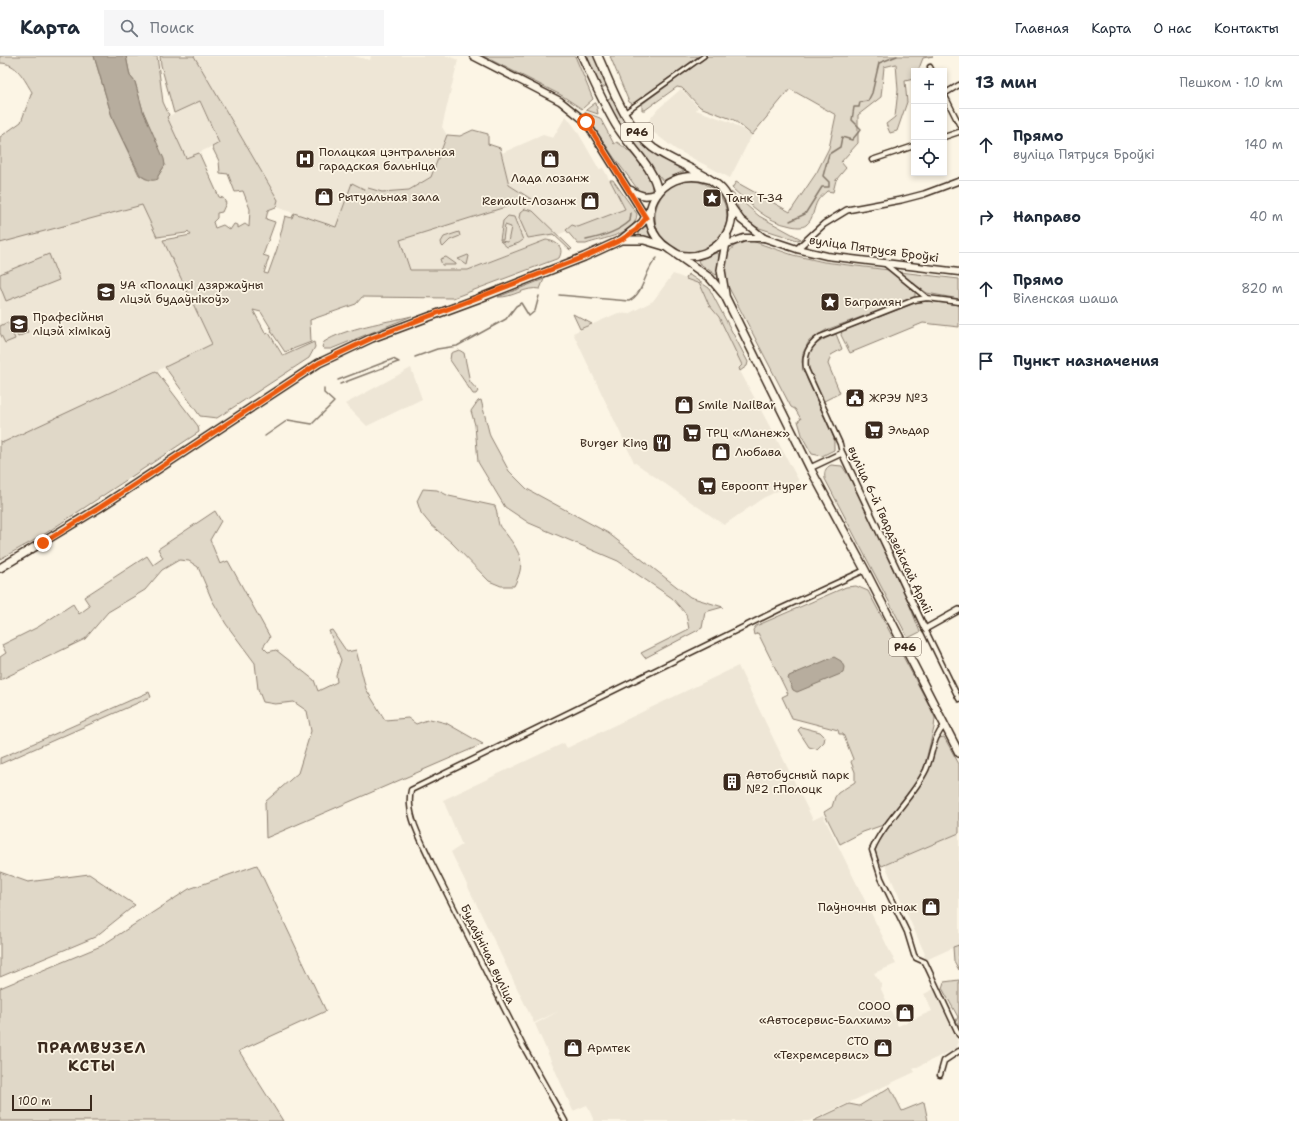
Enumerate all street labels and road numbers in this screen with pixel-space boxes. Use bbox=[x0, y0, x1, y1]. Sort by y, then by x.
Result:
road number: Р46 bbox=[621, 123, 653, 141]
street label: вуліца Пятруся Броўкі bbox=[808, 232, 940, 266]
street label: вуліца 6-й Гвардзейскай Арміі bbox=[844, 444, 936, 616]
road number: Р46 bbox=[889, 638, 921, 656]
street label: Будаўнічая вуліца bbox=[457, 901, 519, 1007]

